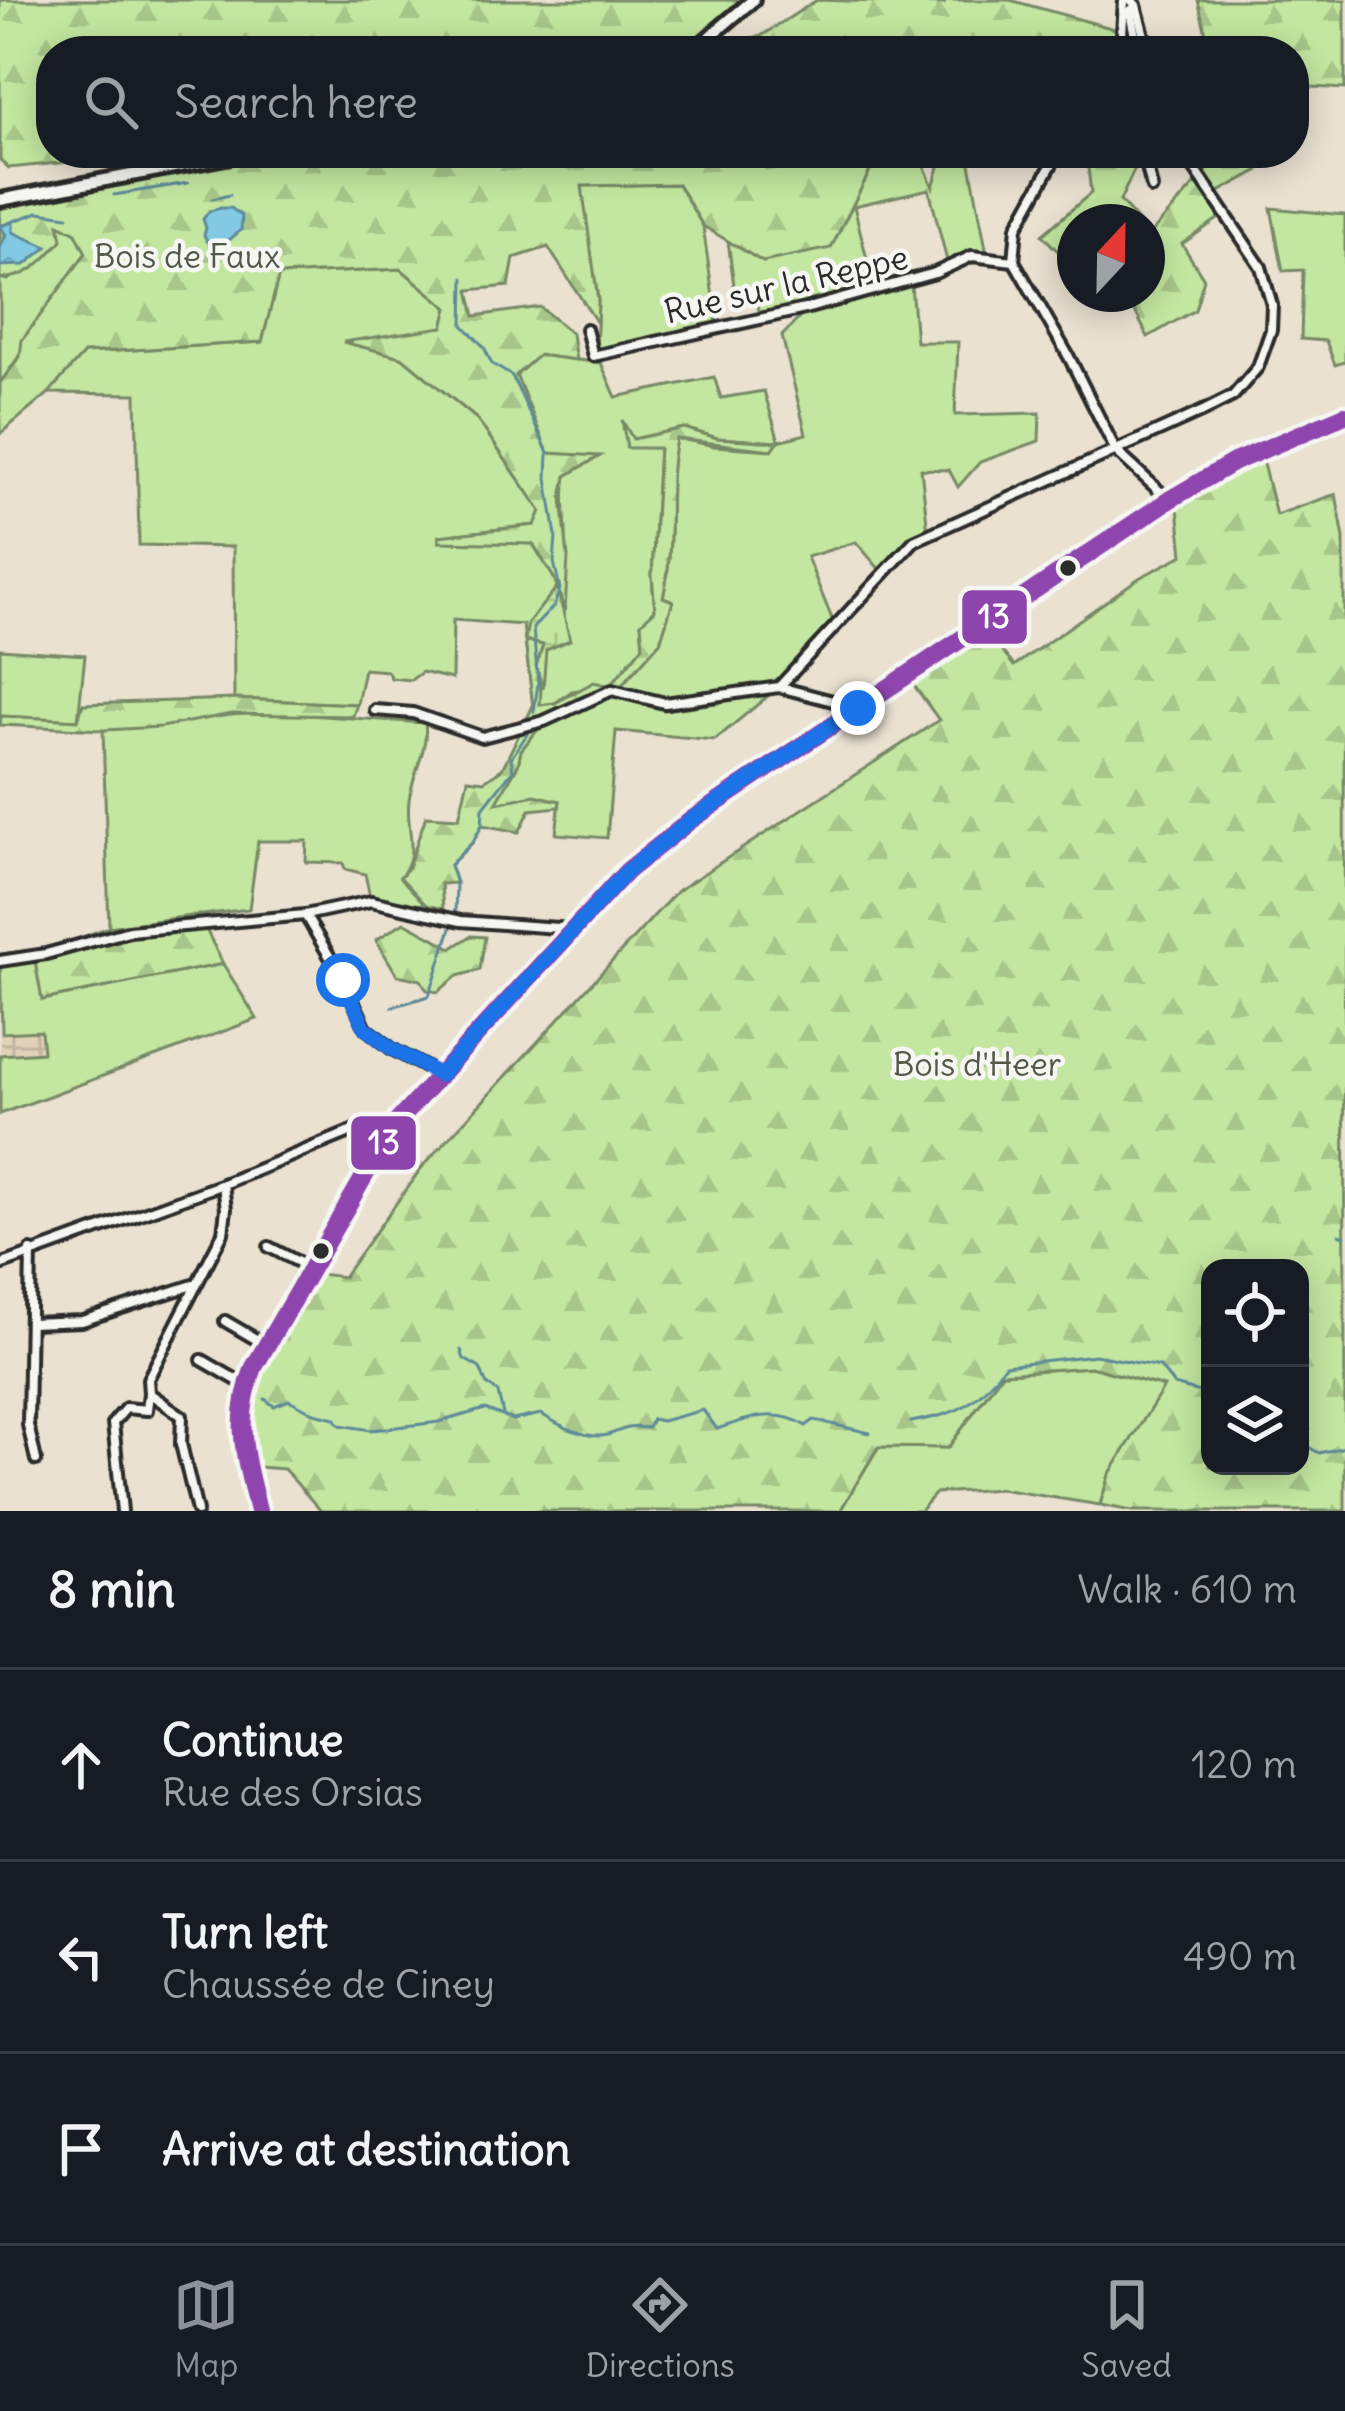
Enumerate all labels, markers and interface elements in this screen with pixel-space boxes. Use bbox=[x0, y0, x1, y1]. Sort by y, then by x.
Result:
search box bbox=[36, 36, 1309, 168]
icon: search bbox=[78, 69, 144, 135]
text: Search here bbox=[174, 74, 418, 130]
north arrow bbox=[1057, 204, 1165, 312]
park label: Bois de Faux bbox=[94, 235, 280, 277]
street label: Rue sur la Reppe bbox=[660, 236, 912, 332]
unlabelled marker bbox=[1057, 557, 1079, 579]
line badge: 13 bbox=[960, 588, 1029, 646]
text: 13 bbox=[978, 595, 1010, 637]
route end bbox=[831, 681, 885, 735]
route start bbox=[316, 953, 370, 1007]
park label: Bois d'Heer bbox=[893, 1043, 1061, 1085]
line badge: 13 bbox=[349, 1114, 418, 1172]
text: 13 bbox=[368, 1121, 400, 1163]
unlabelled marker bbox=[310, 1240, 332, 1262]
map controls bbox=[1201, 1259, 1309, 1475]
button: locate bbox=[1201, 1259, 1309, 1367]
button: layers bbox=[1201, 1367, 1309, 1475]
text: 8 min bbox=[48, 1557, 175, 1621]
text: Walk · 610 m bbox=[1078, 1565, 1297, 1614]
text: Continue bbox=[162, 1712, 344, 1768]
icon: ahead bbox=[48, 1732, 114, 1798]
text: 120 m bbox=[1191, 1740, 1297, 1789]
text: Rue des Orsias bbox=[162, 1768, 423, 1817]
text: Turn left bbox=[162, 1904, 328, 1960]
icon: left bbox=[48, 1924, 114, 1990]
text: 490 m bbox=[1183, 1932, 1297, 1981]
text: Chaussée de Ciney bbox=[162, 1960, 495, 2009]
icon: arrive bbox=[48, 2116, 114, 2182]
text: Arrive at destination bbox=[162, 2121, 571, 2177]
tab: Map bbox=[173, 2272, 239, 2386]
tab: Directions bbox=[586, 2272, 735, 2386]
tab: Saved bbox=[1081, 2272, 1172, 2386]

